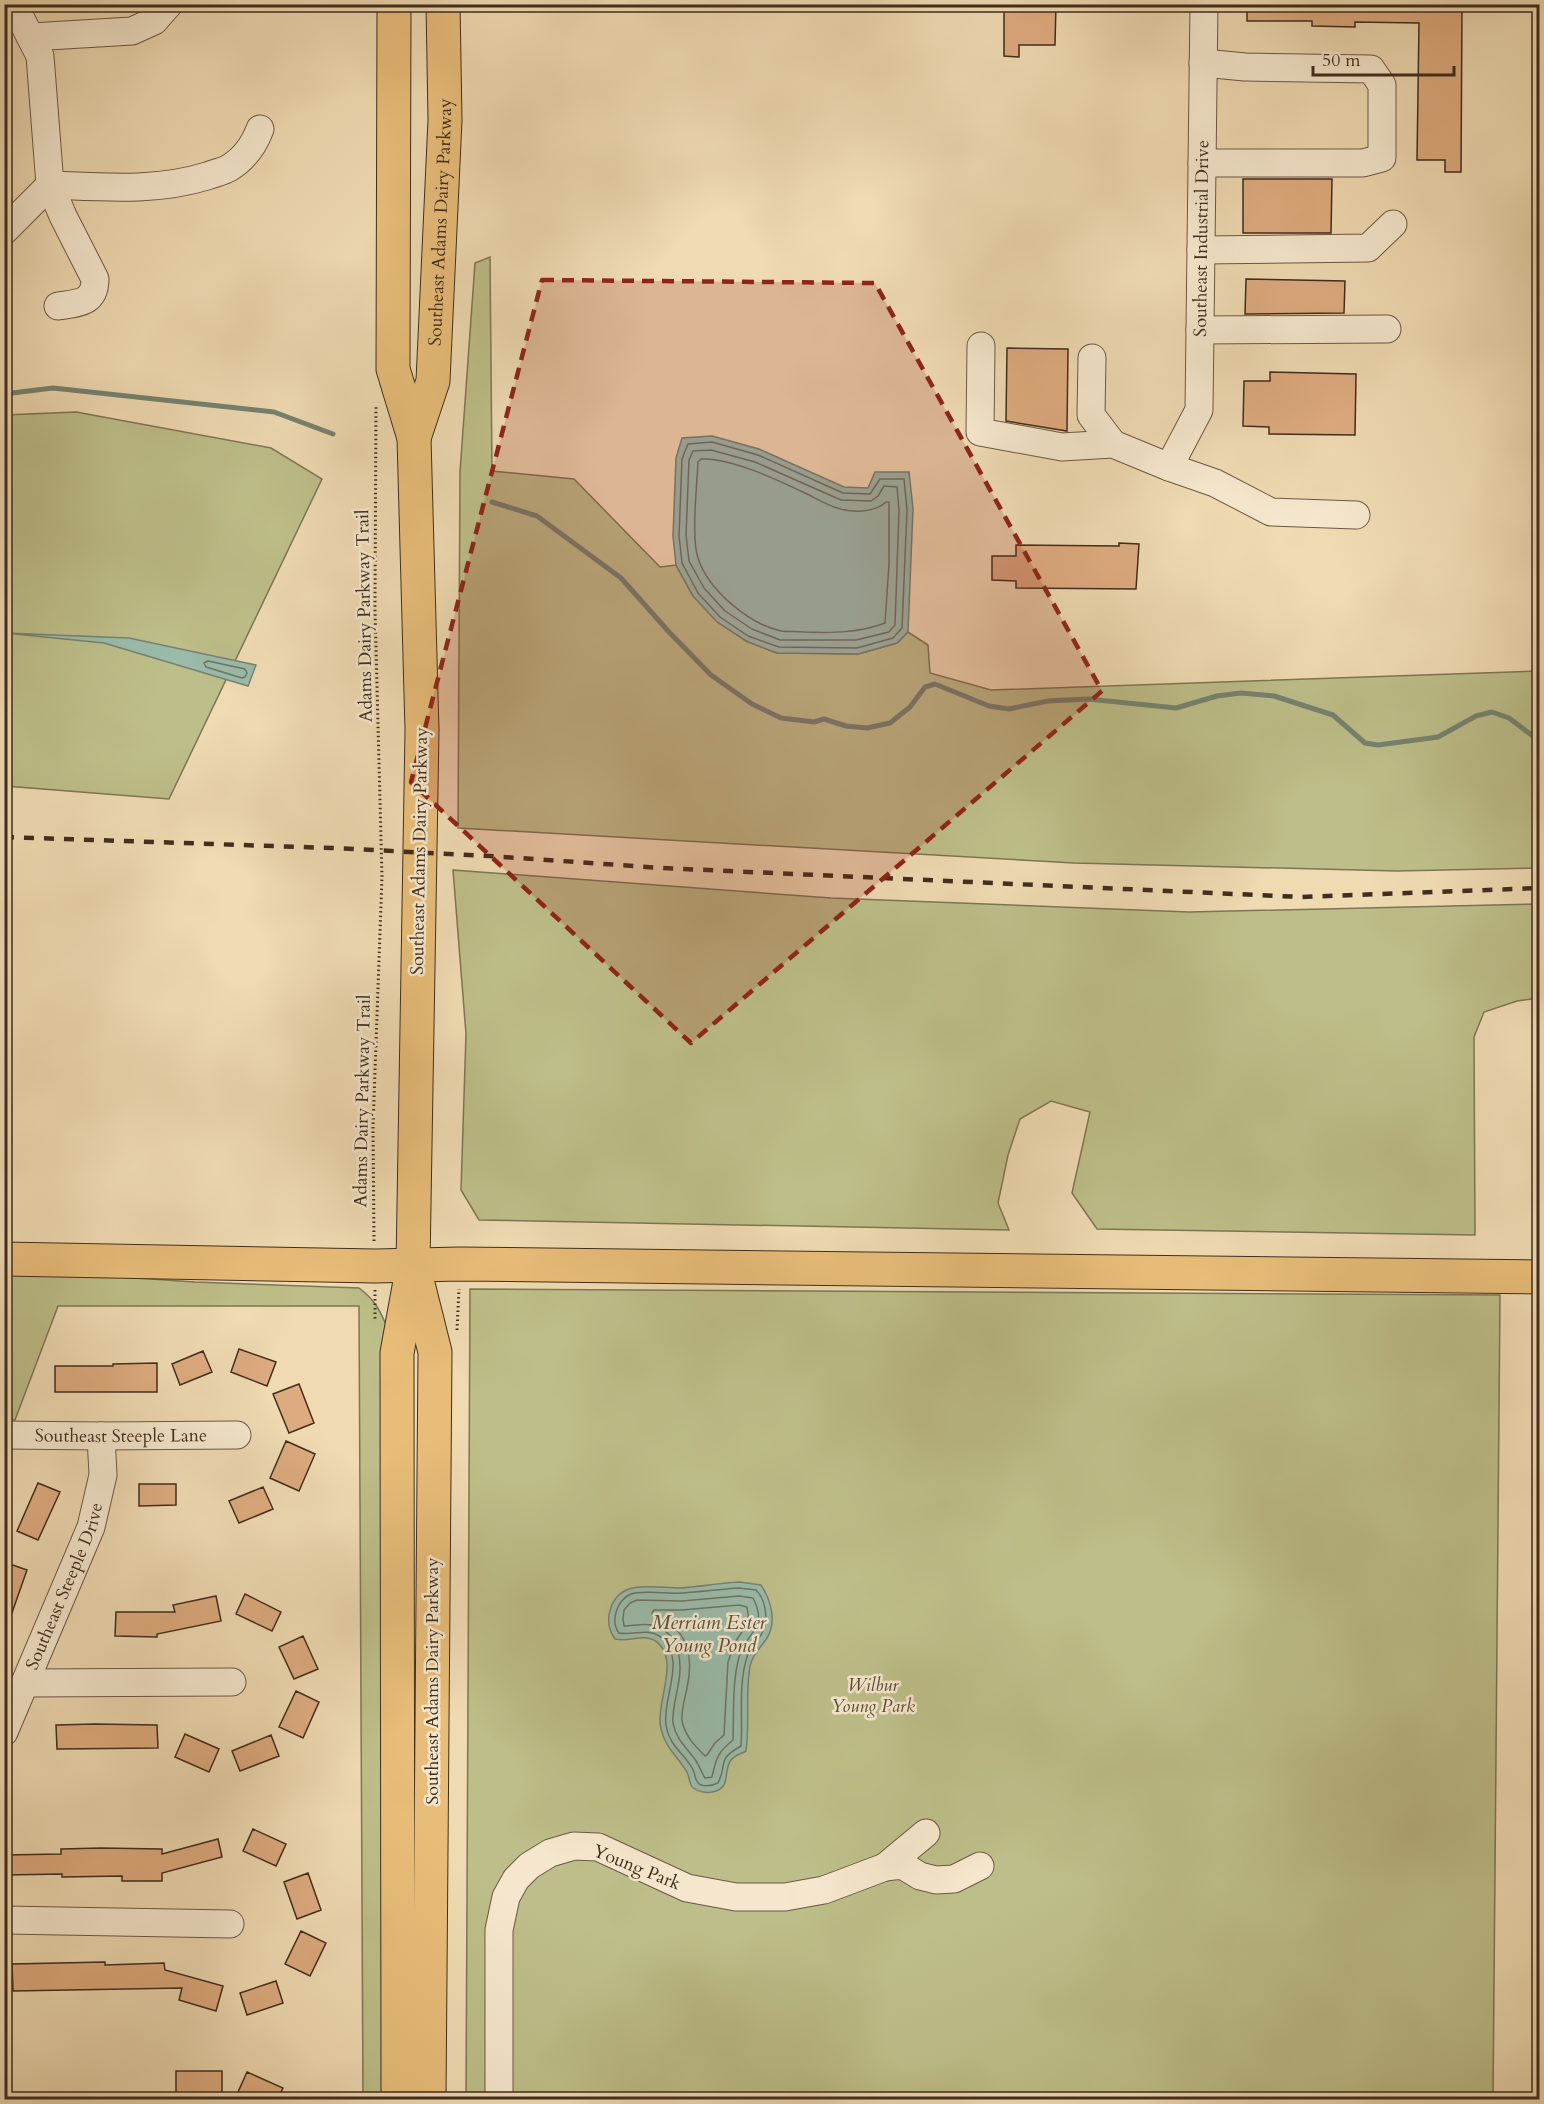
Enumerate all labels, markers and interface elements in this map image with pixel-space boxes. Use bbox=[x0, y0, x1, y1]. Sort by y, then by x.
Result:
scale bar bbox=[1313, 39, 1454, 77]
text: 50 m bbox=[1322, 48, 1361, 73]
street label: Southeast Adams Dairy Parkway bbox=[423, 98, 458, 347]
street label: Southeast Industrial Drive bbox=[1188, 140, 1215, 337]
street label: Adams Dairy Parkway Trail bbox=[350, 509, 379, 723]
street label: Southeast Adams Dairy Parkway bbox=[405, 726, 434, 975]
street label: Adams Dairy Parkway Trail bbox=[348, 994, 377, 1208]
street label: Southeast Steeple Lane bbox=[35, 1423, 207, 1449]
street label: Southeast Steeple Drive bbox=[20, 1500, 109, 1674]
street label: Southeast Adams Dairy Parkway bbox=[420, 1557, 445, 1805]
water label: Merriam Ester Young Pond bbox=[652, 1609, 768, 1659]
park label: Wilbur Young Park bbox=[831, 1673, 915, 1719]
street label: Young Park bbox=[589, 1838, 685, 1897]

